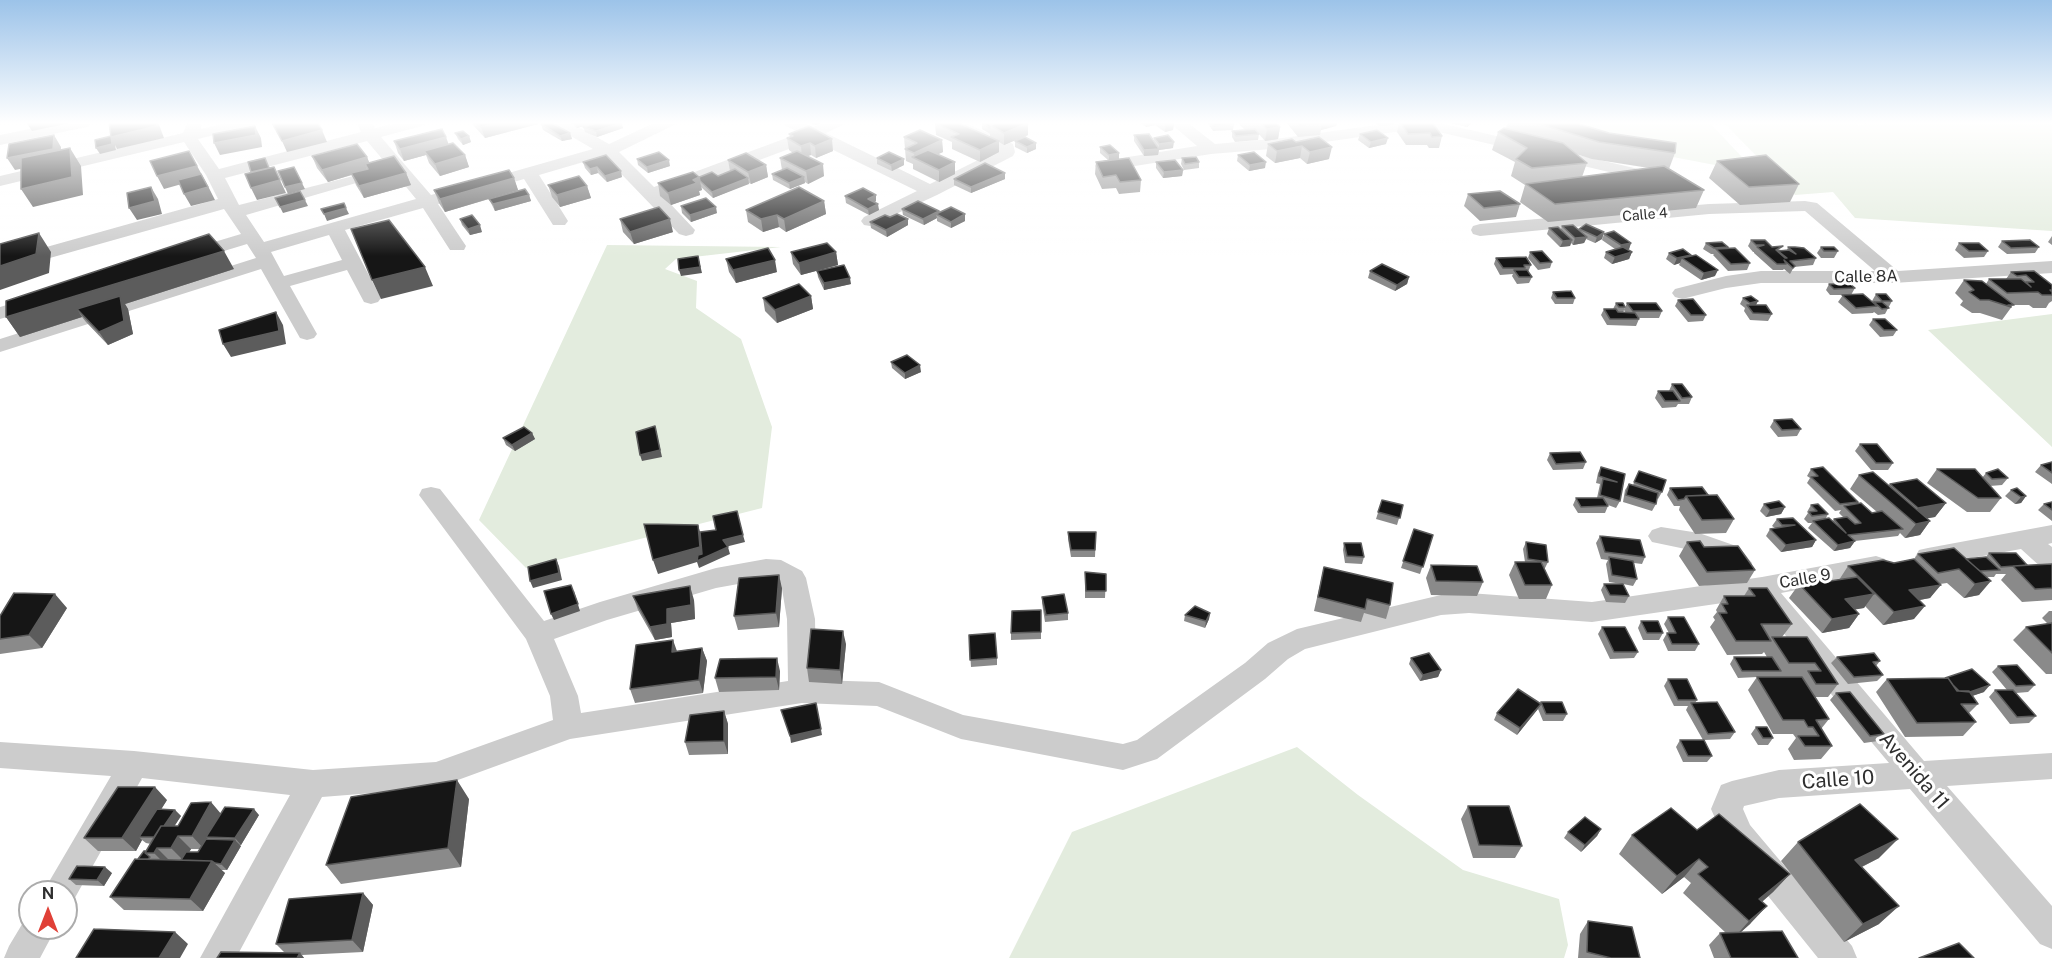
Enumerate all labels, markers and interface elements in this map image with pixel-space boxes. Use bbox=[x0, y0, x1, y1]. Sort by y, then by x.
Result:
street label: Calle 4 bbox=[1622, 205, 1668, 225]
street label: Calle 8A bbox=[1834, 267, 1898, 287]
street label: Calle 9 bbox=[1778, 565, 1832, 593]
street label: Avenida 11 bbox=[1874, 727, 1954, 815]
street label: Calle 10 bbox=[1801, 765, 1875, 795]
north arrow bbox=[18, 880, 78, 940]
text: N bbox=[42, 884, 54, 903]

